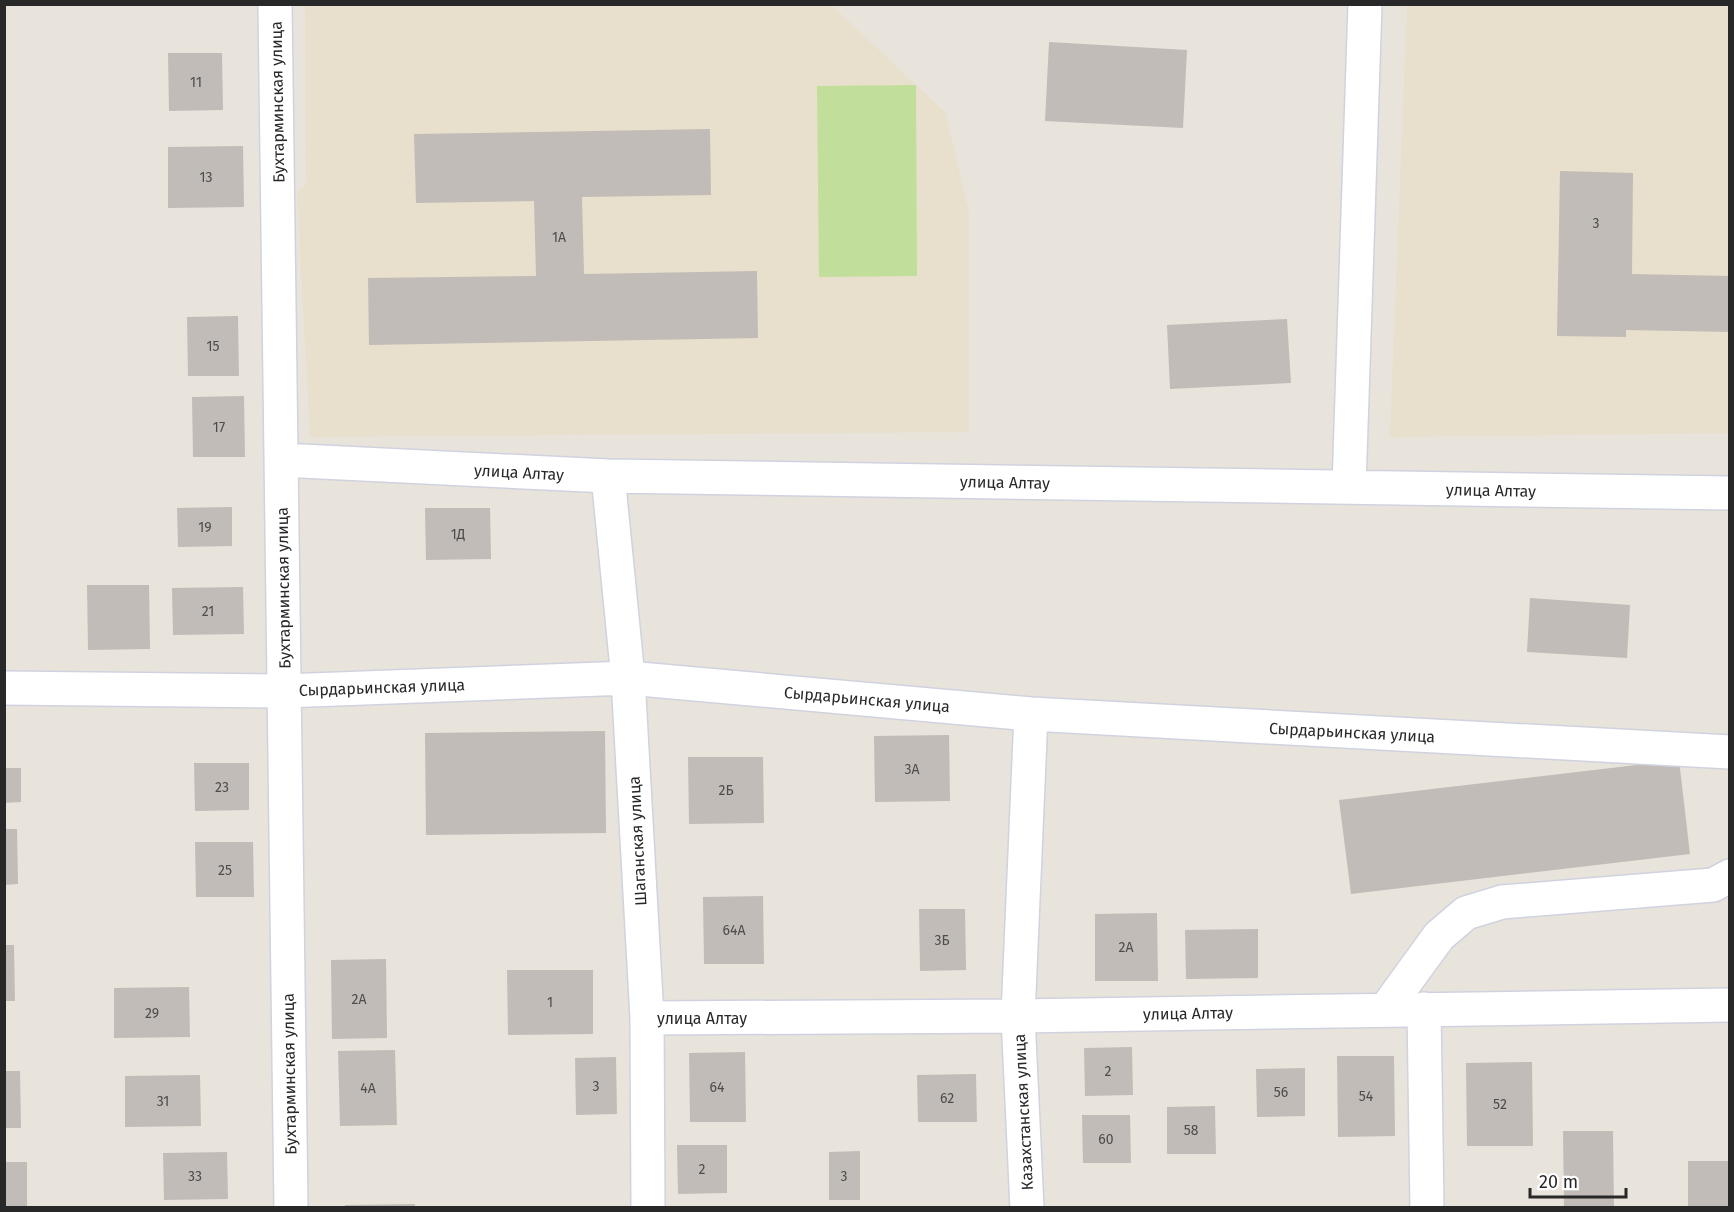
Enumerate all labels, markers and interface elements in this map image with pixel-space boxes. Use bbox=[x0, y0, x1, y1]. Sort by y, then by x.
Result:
street label: Бухтарминская улица bbox=[267, 21, 288, 183]
house number: 11 bbox=[190, 74, 202, 91]
house number: 13 bbox=[199, 169, 213, 186]
house number: 3 bbox=[1593, 215, 1600, 232]
house number: 1А bbox=[552, 229, 566, 246]
house number: 15 bbox=[206, 338, 220, 355]
house number: 17 bbox=[213, 419, 225, 436]
street label: улица Алтау bbox=[473, 461, 565, 484]
street label: улица Алтау bbox=[960, 472, 1050, 493]
street label: улица Алтау bbox=[1446, 480, 1536, 501]
street label: Бухтарминская улица bbox=[273, 507, 294, 669]
house number: 19 bbox=[198, 519, 212, 536]
house number: 1Д bbox=[451, 526, 465, 543]
house number: 21 bbox=[202, 603, 214, 620]
street label: Сырдарьинская улица bbox=[299, 675, 465, 700]
street label: Сырдарьинская улица bbox=[783, 683, 951, 716]
street label: Сырдарьинская улица bbox=[1268, 719, 1436, 746]
house number: 3А bbox=[904, 761, 920, 778]
street label: Шаганская улица bbox=[625, 776, 650, 906]
house number: 23 bbox=[215, 779, 229, 796]
house number: 2Б bbox=[718, 782, 734, 799]
house number: 25 bbox=[218, 862, 232, 879]
house number: 64А bbox=[723, 922, 745, 939]
house number: 3Б bbox=[934, 932, 950, 949]
house number: 2А bbox=[1119, 939, 1133, 956]
house number: 2А bbox=[352, 991, 366, 1008]
street label: Бухтарминская улица bbox=[279, 993, 300, 1155]
house number: 1 bbox=[547, 994, 553, 1011]
street label: улица Алтау bbox=[1143, 1003, 1233, 1024]
house number: 29 bbox=[145, 1005, 159, 1022]
street label: улица Алтау bbox=[657, 1009, 747, 1028]
street label: Казахстанская улица bbox=[1010, 1033, 1037, 1191]
house number: 2 bbox=[1105, 1063, 1112, 1080]
house number: 3 bbox=[593, 1078, 600, 1095]
house number: 64 bbox=[710, 1079, 725, 1096]
house number: 4А bbox=[360, 1080, 376, 1097]
house number: 56 bbox=[1274, 1084, 1288, 1101]
house number: 54 bbox=[1359, 1088, 1374, 1105]
house number: 62 bbox=[940, 1090, 954, 1107]
house number: 31 bbox=[157, 1093, 169, 1110]
house number: 52 bbox=[1493, 1096, 1507, 1113]
house number: 58 bbox=[1184, 1122, 1199, 1139]
house number: 60 bbox=[1098, 1131, 1114, 1148]
house number: 2 bbox=[699, 1161, 706, 1178]
scale bar bbox=[1530, 1161, 1626, 1199]
house number: 33 bbox=[188, 1168, 202, 1185]
house number: 3 bbox=[841, 1168, 848, 1185]
text: 20 m bbox=[1539, 1171, 1578, 1193]

